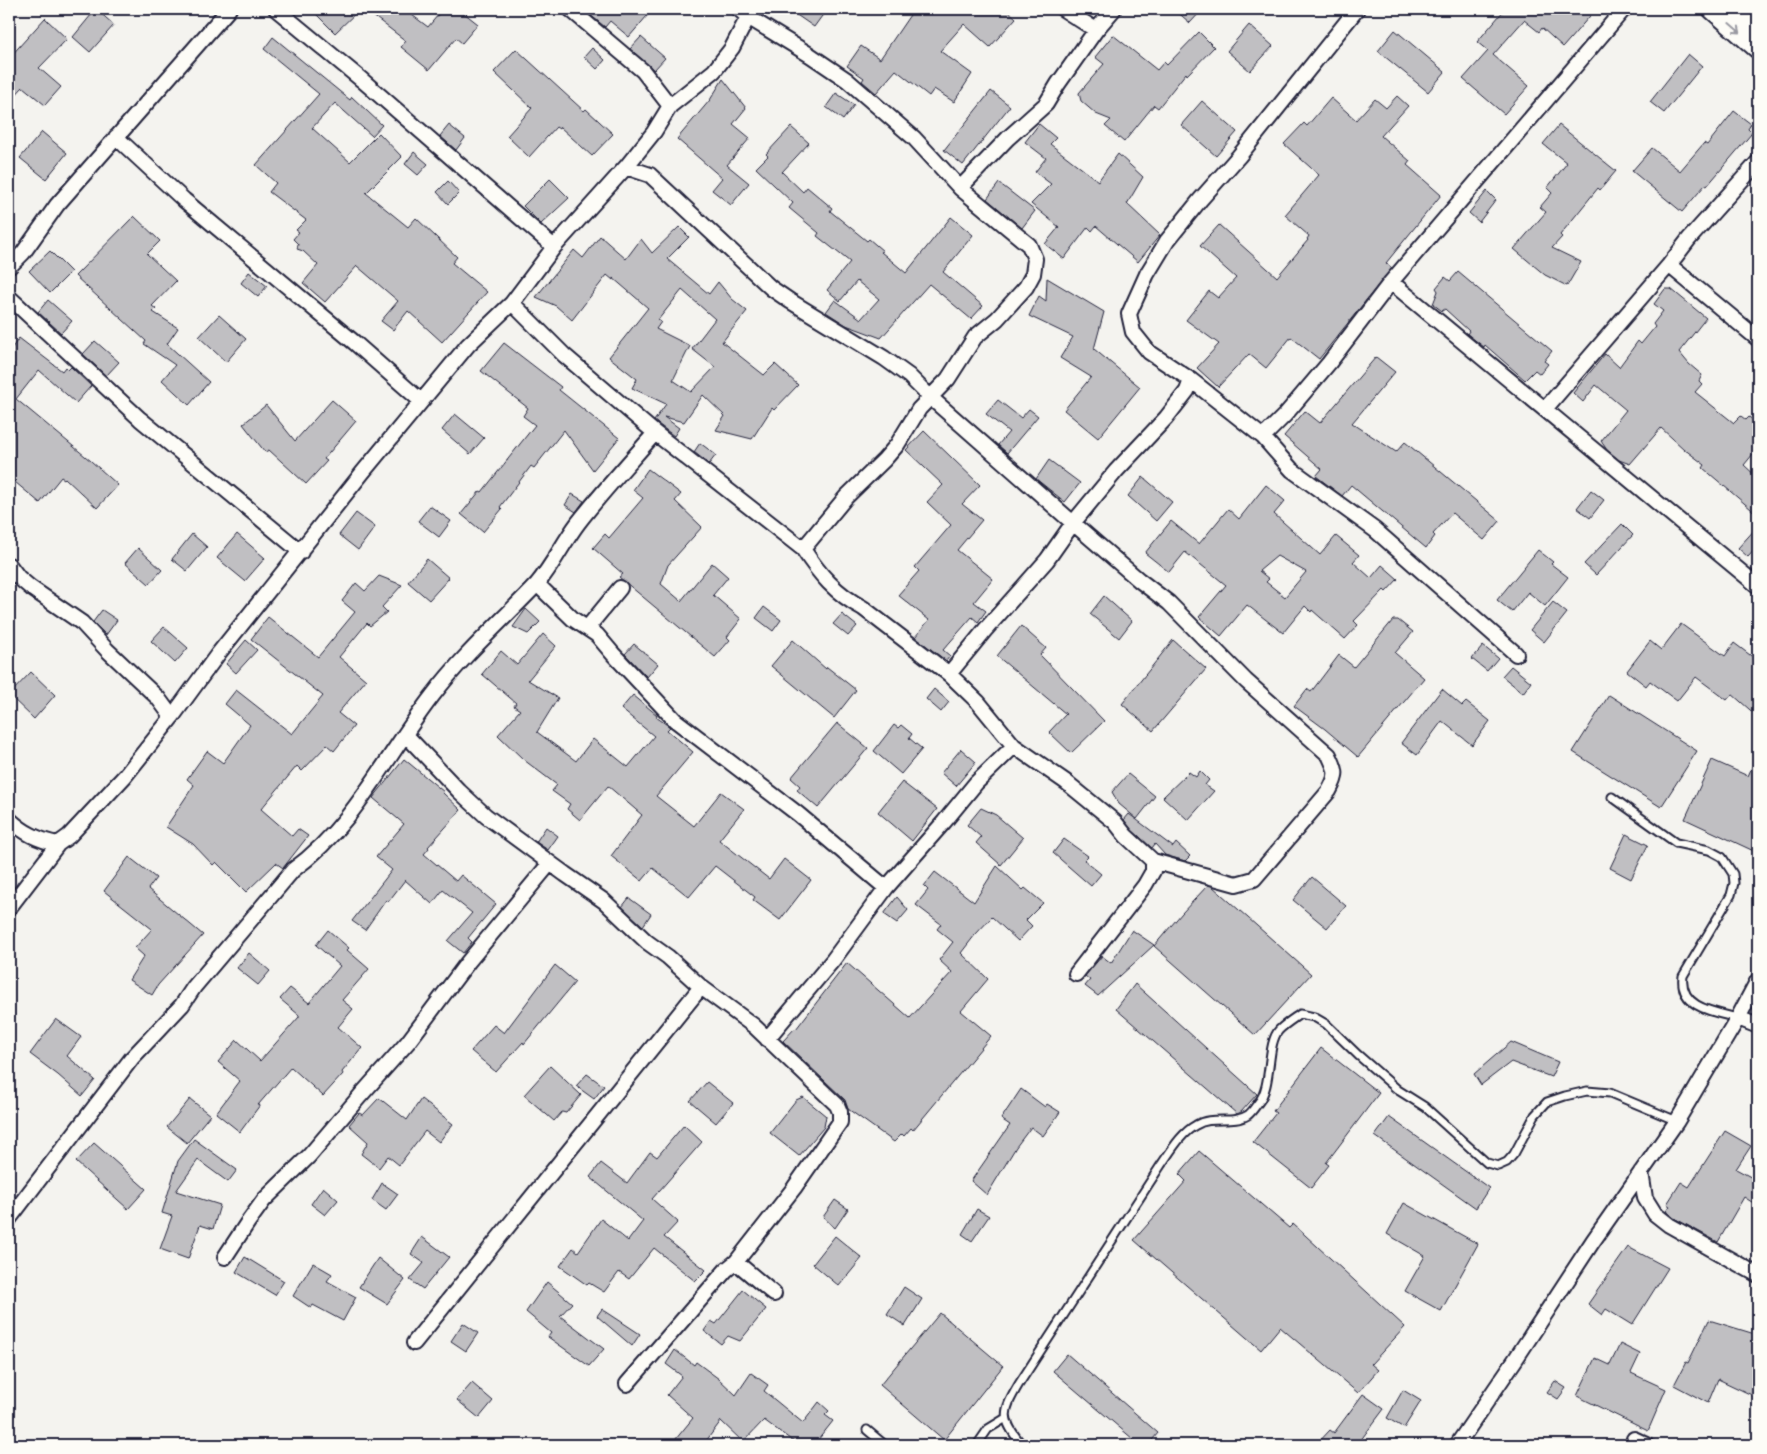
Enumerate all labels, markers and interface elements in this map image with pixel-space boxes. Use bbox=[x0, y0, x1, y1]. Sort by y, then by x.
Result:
one-way arrow bbox=[1729, 23, 1742, 34]

